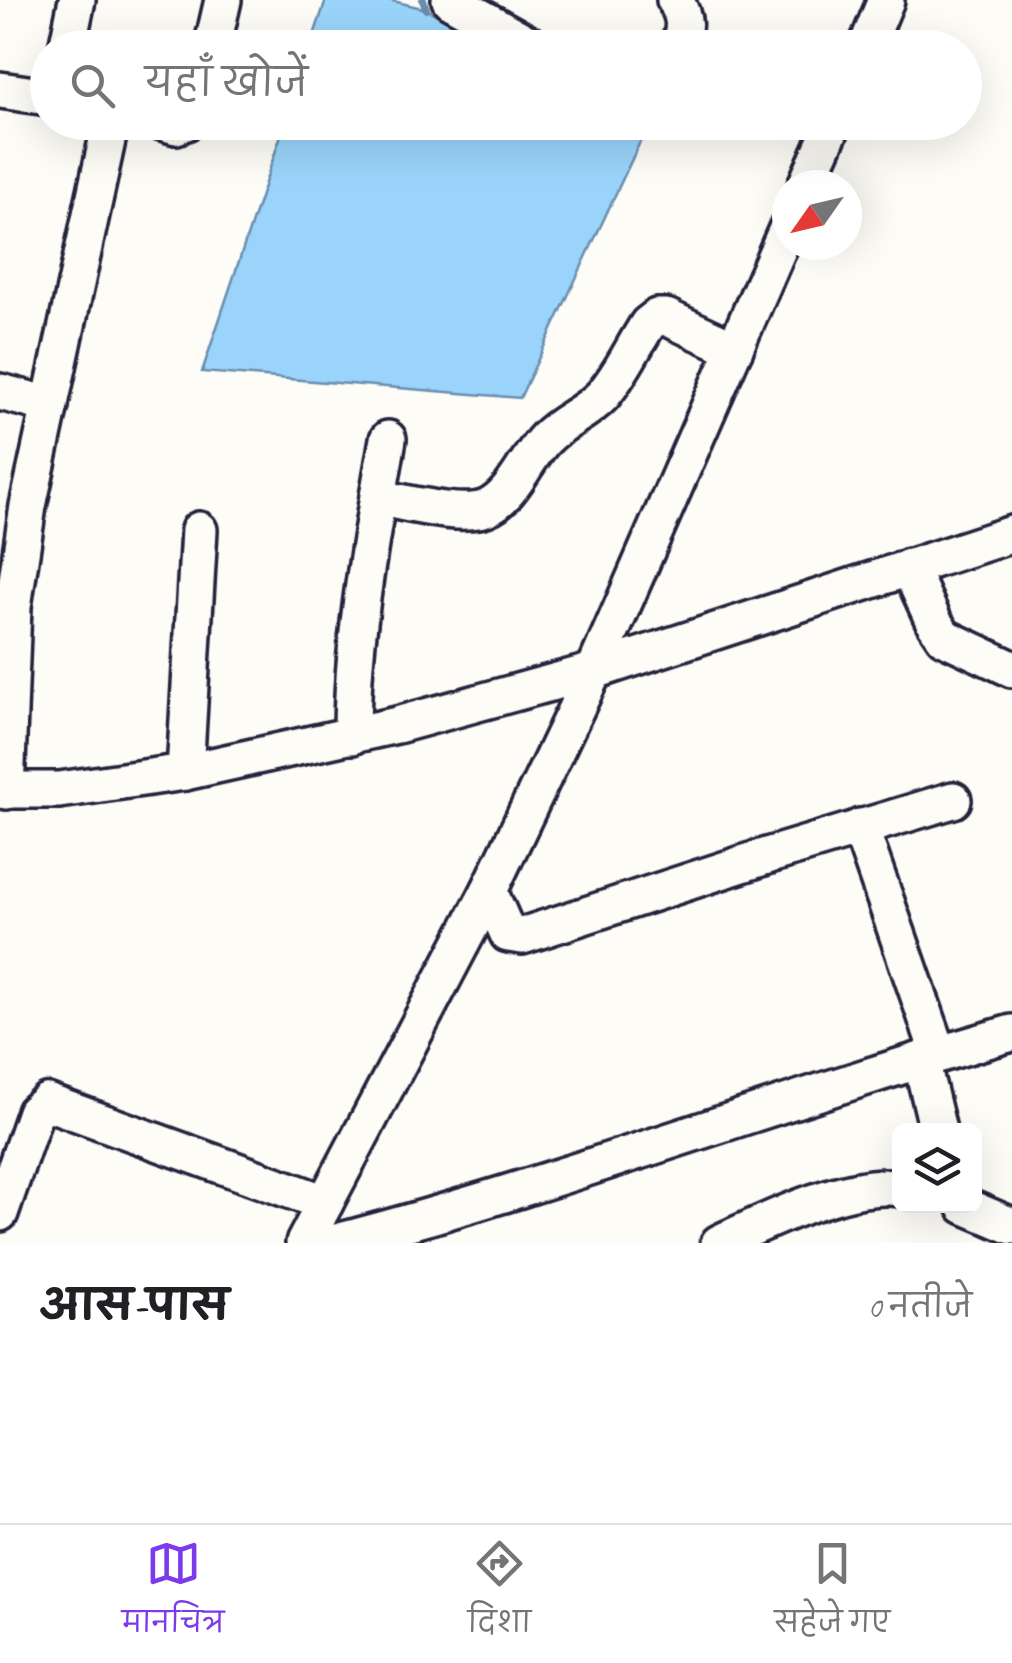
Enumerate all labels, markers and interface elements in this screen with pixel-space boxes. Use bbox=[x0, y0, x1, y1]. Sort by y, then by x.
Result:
search box bbox=[30, 30, 982, 140]
icon: search bbox=[65, 58, 120, 113]
text: यहाँ खोजें bbox=[145, 59, 308, 106]
north arrow bbox=[772, 170, 862, 260]
map controls bbox=[892, 1123, 982, 1213]
button: layers bbox=[892, 1123, 982, 1213]
text: आस-पास bbox=[40, 1279, 229, 1332]
text: 0 नतीजे bbox=[867, 1286, 972, 1327]
tab: मानचित्र bbox=[122, 1536, 224, 1653]
tab: दिशा bbox=[468, 1536, 531, 1653]
tab: सहेजे गए bbox=[774, 1536, 890, 1653]

